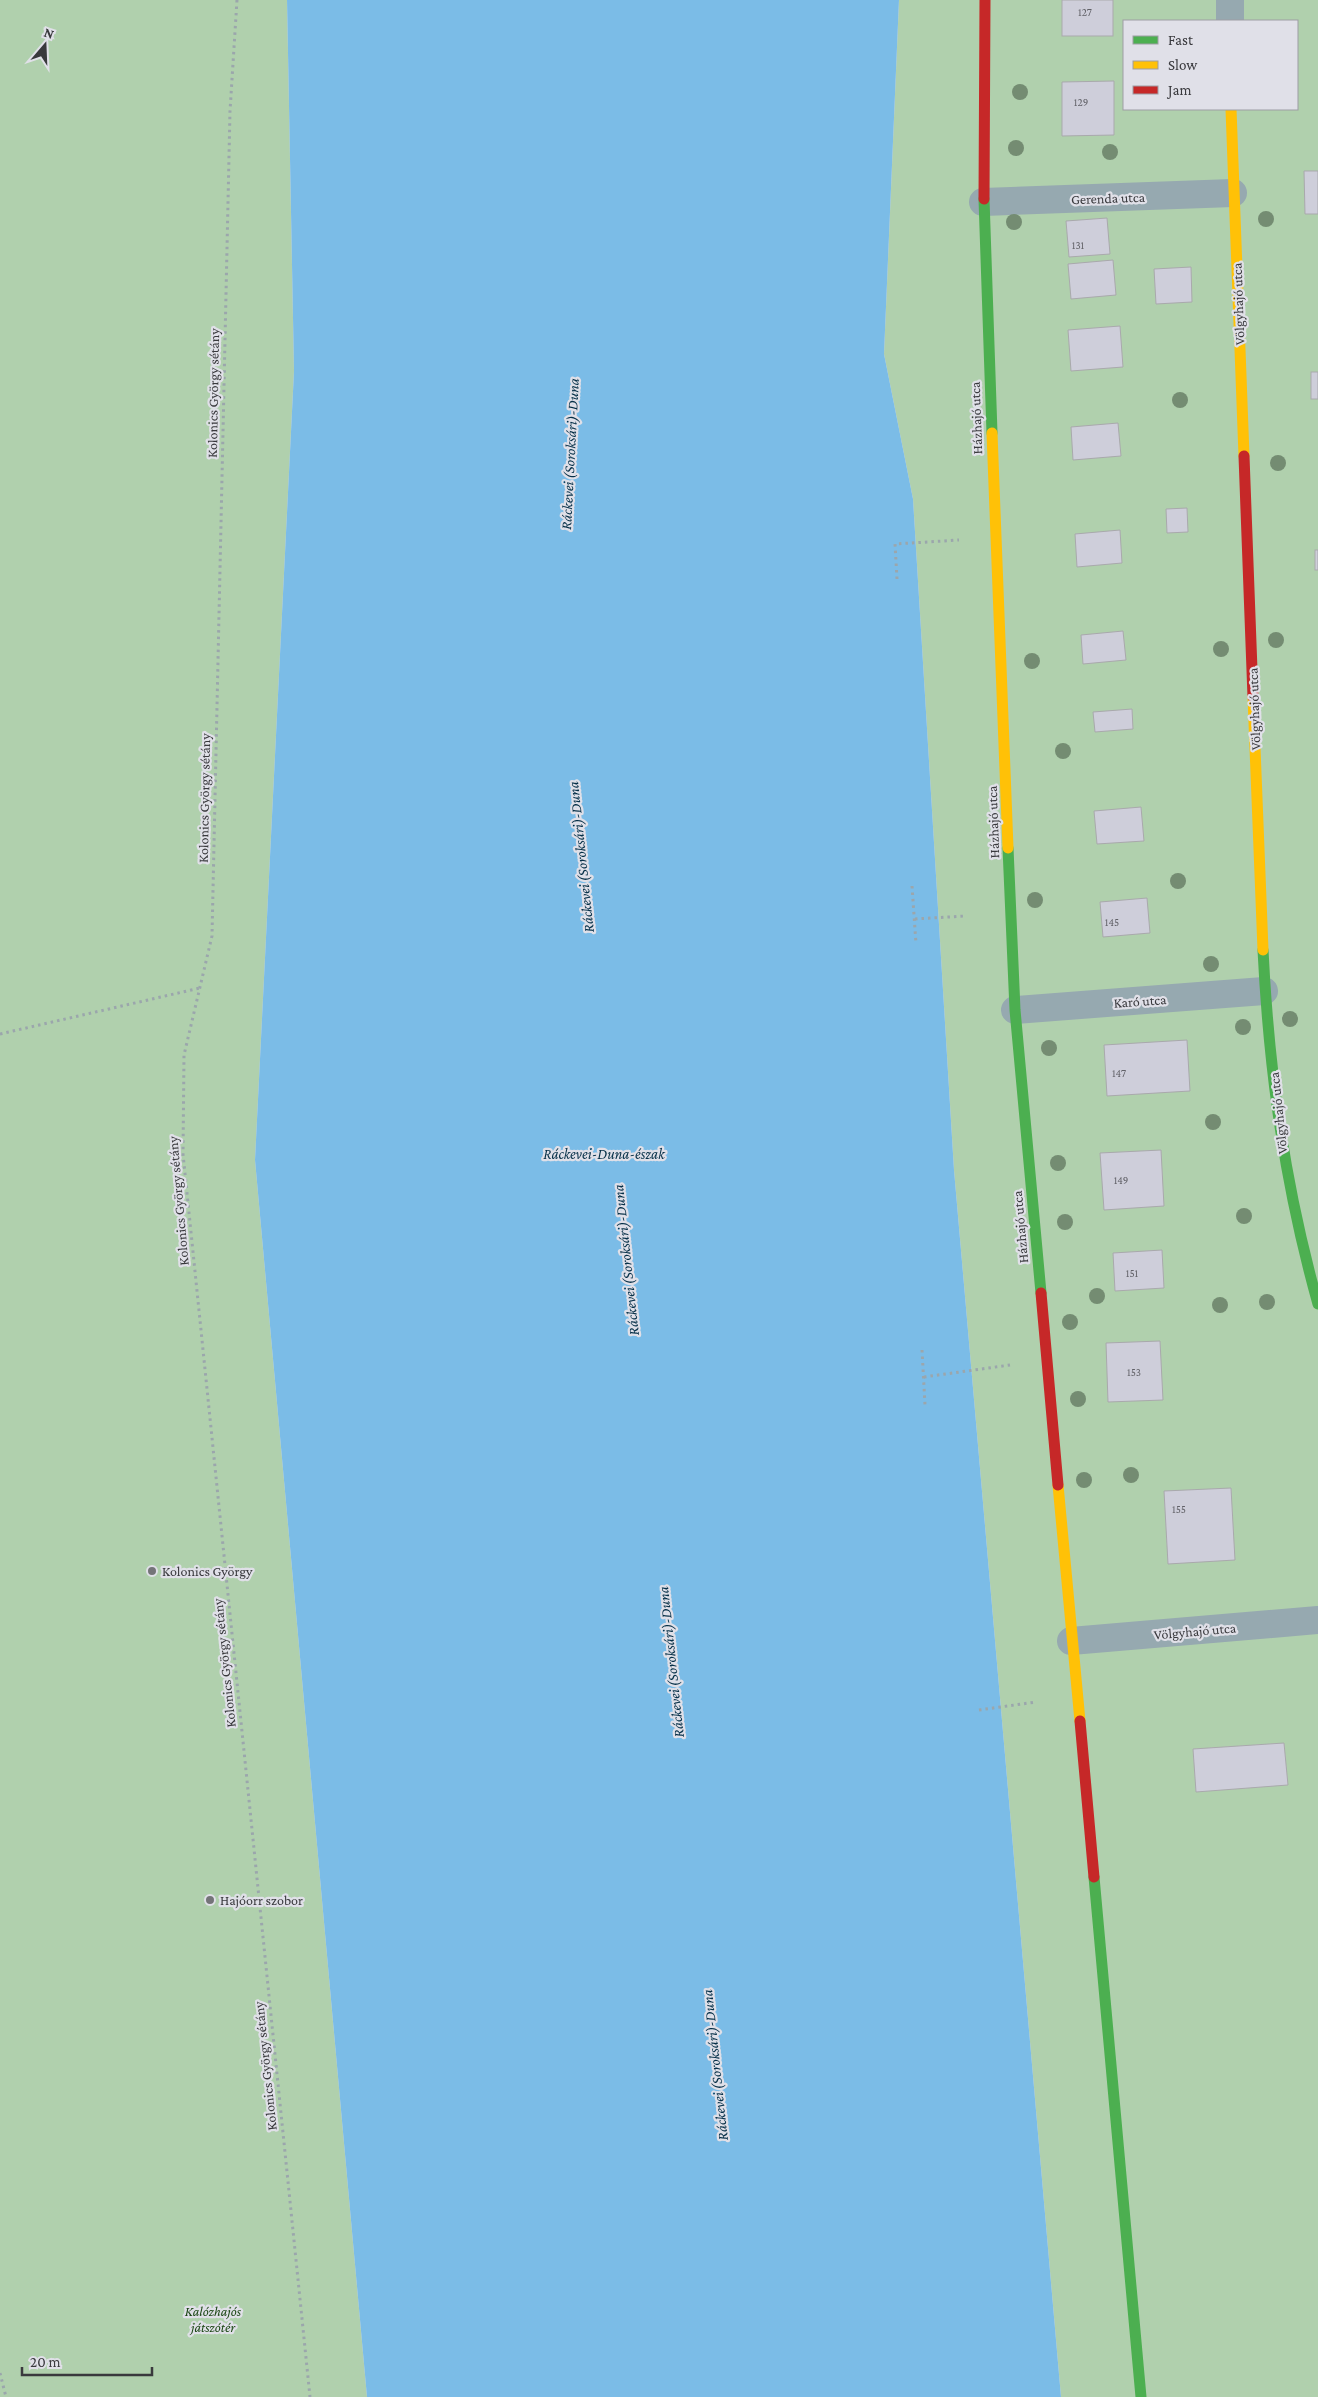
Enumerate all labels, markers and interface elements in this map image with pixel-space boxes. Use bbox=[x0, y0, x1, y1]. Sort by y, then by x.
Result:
house number: 127 bbox=[1078, 6, 1092, 18]
north arrow bbox=[20, 20, 70, 70]
legend bbox=[1123, 20, 1298, 110]
text: N bbox=[42, 24, 57, 42]
text: Fast bbox=[1168, 32, 1194, 48]
text: Slow bbox=[1168, 57, 1198, 73]
text: Jam bbox=[1166, 82, 1191, 99]
house number: 129 bbox=[1074, 96, 1088, 108]
street label: Gerenda utca bbox=[1071, 189, 1146, 207]
house number: 131 bbox=[1072, 239, 1085, 251]
street label: Völgyhajó utca bbox=[1229, 262, 1248, 345]
street label: Kolonics György sétány bbox=[204, 327, 222, 458]
water label: Ráckevei (Soroksári)-Duna bbox=[558, 378, 583, 530]
street label: Házhajó utca bbox=[967, 381, 986, 455]
street label: Völgyhajó utca bbox=[1245, 667, 1264, 750]
street label: Kolonics György sétány bbox=[195, 732, 213, 863]
water label: Ráckevei (Soroksári)-Duna bbox=[565, 781, 598, 933]
street label: Házhajó utca bbox=[984, 785, 1003, 859]
house number: 145 bbox=[1105, 916, 1119, 928]
street label: Karó utca bbox=[1113, 991, 1167, 1011]
house number: 147 bbox=[1112, 1067, 1126, 1079]
street label: Völgyhajó utca bbox=[1266, 1071, 1291, 1155]
street label: Kolonics György sétány bbox=[164, 1135, 192, 1266]
water label: Ráckevei-Duna-észak bbox=[543, 1146, 666, 1162]
house number: 149 bbox=[1114, 1174, 1128, 1186]
water label: Ráckevei (Soroksári)-Duna bbox=[610, 1184, 643, 1336]
street label: Házhajó utca bbox=[1009, 1189, 1032, 1264]
house number: 151 bbox=[1126, 1267, 1139, 1279]
house number: 153 bbox=[1127, 1366, 1141, 1378]
house number: 155 bbox=[1172, 1503, 1186, 1515]
place label: Kolonics György bbox=[162, 1563, 253, 1579]
marker: Kolonics György bbox=[146, 1565, 158, 1577]
water label: Ráckevei (Soroksári)-Duna bbox=[655, 1586, 688, 1738]
street label: Kolonics György sétány bbox=[209, 1597, 239, 1728]
street label: Völgyhajó utca bbox=[1153, 1619, 1237, 1644]
place label: Hajóorr szobor bbox=[220, 1892, 303, 1909]
marker: Hajóorr szobor bbox=[204, 1894, 216, 1906]
water label: Ráckevei (Soroksári)-Duna bbox=[699, 1989, 732, 2141]
street label: Kolonics György sétány bbox=[250, 2000, 280, 2131]
park label: Kalózhajós játszótér bbox=[185, 2303, 242, 2336]
scale bar bbox=[22, 2344, 152, 2376]
text: 20 m bbox=[30, 2354, 61, 2370]

